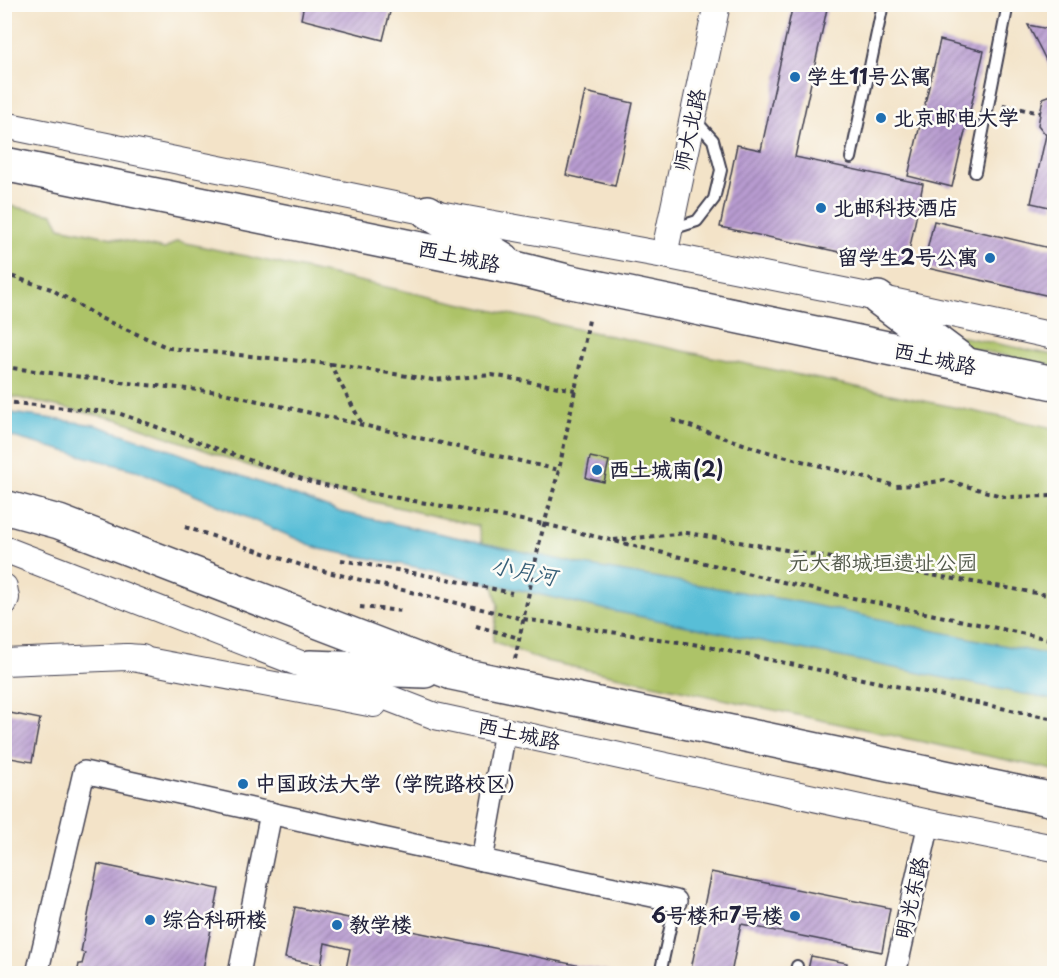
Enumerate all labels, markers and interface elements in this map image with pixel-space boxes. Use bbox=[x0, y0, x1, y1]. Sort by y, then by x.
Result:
place label: 学生11号公寓 bbox=[807, 59, 931, 91]
marker: 学生11号公寓 bbox=[788, 70, 802, 84]
street label: 师大北路 bbox=[664, 85, 712, 174]
place label: 北京邮电大学 bbox=[893, 100, 1019, 132]
marker: 北京邮电大学 bbox=[874, 111, 888, 125]
place label: 北邮科技酒店 bbox=[833, 190, 959, 222]
marker: 北邮科技酒店 bbox=[814, 201, 828, 215]
street label: 西土城路 bbox=[415, 231, 504, 279]
place label: 留学生2号公寓 bbox=[837, 240, 978, 272]
marker: 留学生2号公寓 bbox=[983, 251, 997, 265]
street label: 西土城路 bbox=[891, 333, 980, 381]
place label: 西土城南(2) bbox=[609, 452, 724, 484]
marker: 西土城南(2) bbox=[590, 463, 604, 477]
park label: 元大都城垣遗址公园 bbox=[789, 545, 978, 577]
water label: 小月河 bbox=[489, 547, 563, 593]
street label: 西土城路 bbox=[475, 708, 564, 756]
place label: 中国政法大学（学院路校区） bbox=[255, 766, 528, 798]
marker: 中国政法大学（学院路校区） bbox=[236, 777, 250, 791]
street label: 明光东路 bbox=[885, 853, 935, 942]
place label: 6号楼和7号楼 bbox=[651, 898, 783, 930]
place label: 综合科研楼 bbox=[162, 902, 267, 934]
place label: 教学楼 bbox=[349, 907, 412, 939]
marker: 6号楼和7号楼 bbox=[788, 909, 802, 923]
marker: 综合科研楼 bbox=[143, 913, 157, 927]
marker: 教学楼 bbox=[330, 918, 344, 932]

